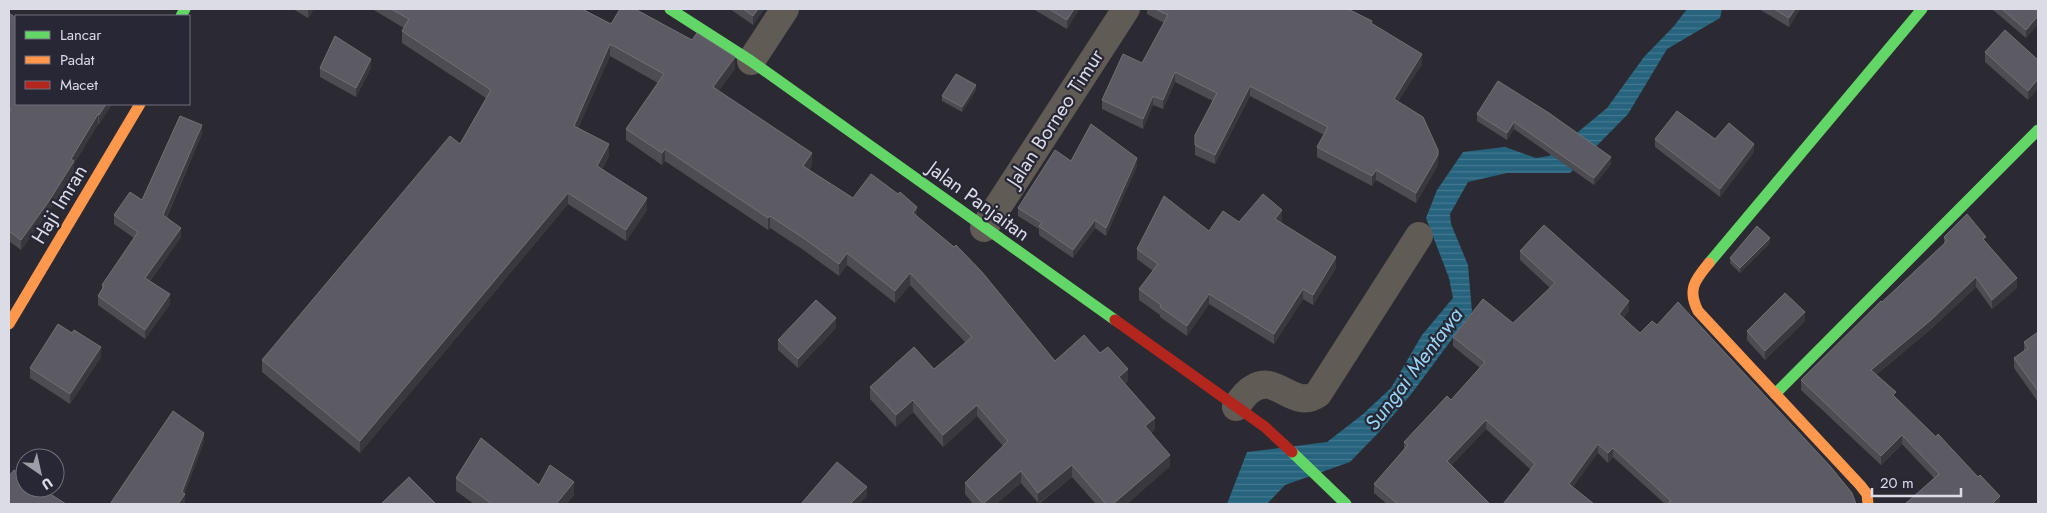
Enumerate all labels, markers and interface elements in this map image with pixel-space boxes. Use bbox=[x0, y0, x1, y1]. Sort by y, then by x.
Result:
legend bbox=[15, 15, 190, 105]
text: Lancar bbox=[60, 24, 102, 46]
street label: Jalan Borneo Timur bbox=[998, 43, 1111, 195]
text: Padat bbox=[60, 49, 95, 71]
text: Macet bbox=[60, 74, 98, 96]
street label: Jalan Panjaitan bbox=[919, 153, 1036, 249]
street label: Haji Imran bbox=[24, 159, 94, 249]
water label: Sungai Mentawa bbox=[1358, 301, 1470, 437]
north arrow bbox=[15, 448, 65, 498]
scale bar bbox=[1872, 466, 1961, 498]
text: 20 m bbox=[1880, 472, 1914, 494]
text: U bbox=[38, 473, 57, 495]

